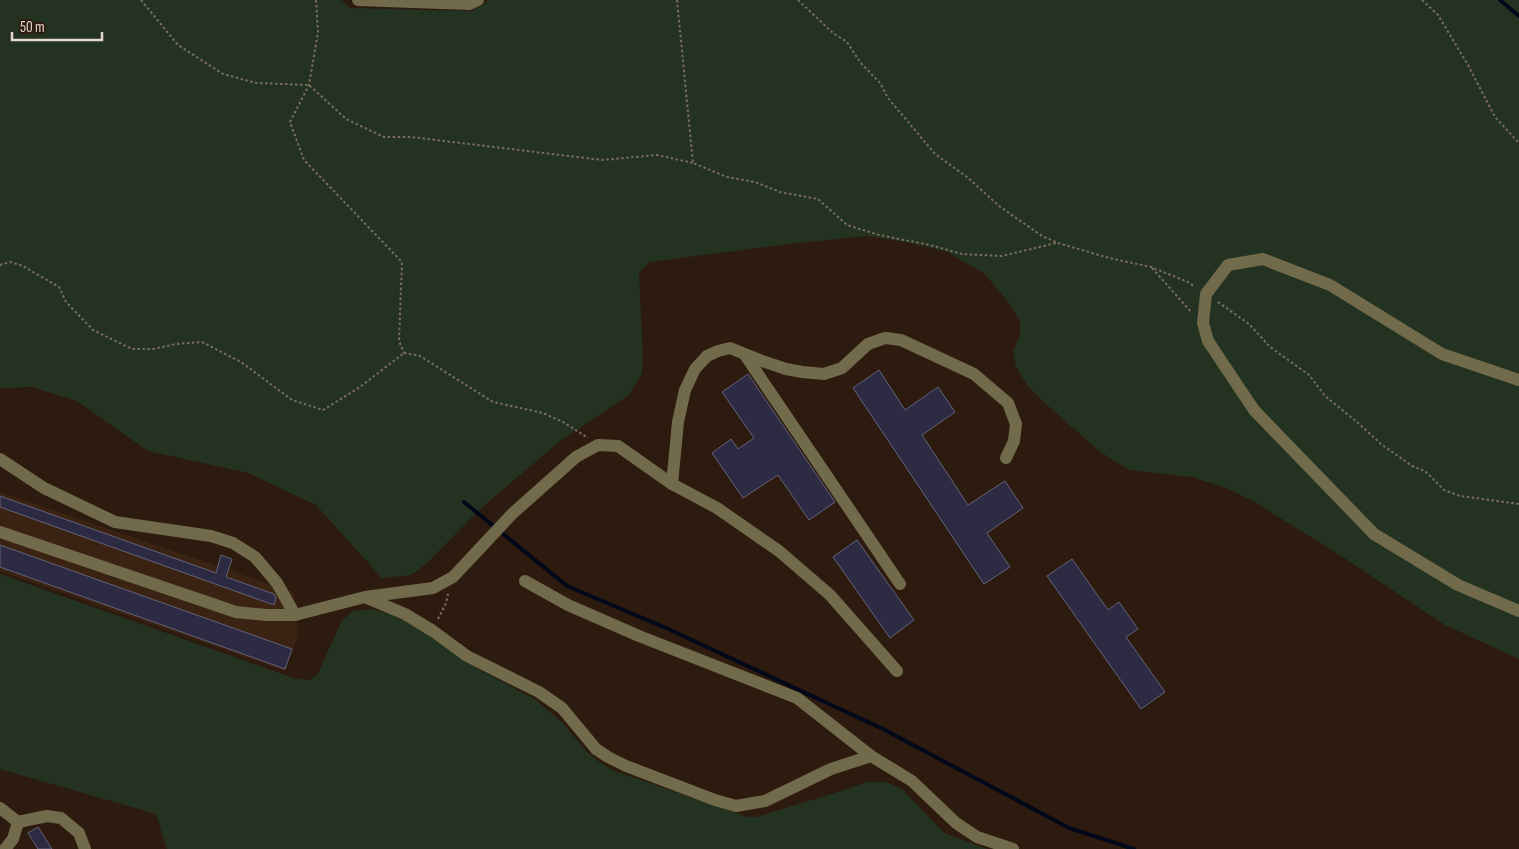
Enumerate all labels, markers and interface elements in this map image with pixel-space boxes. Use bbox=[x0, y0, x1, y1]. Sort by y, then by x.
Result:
scale bar bbox=[12, 10, 102, 42]
text: 50 m bbox=[20, 18, 45, 37]

